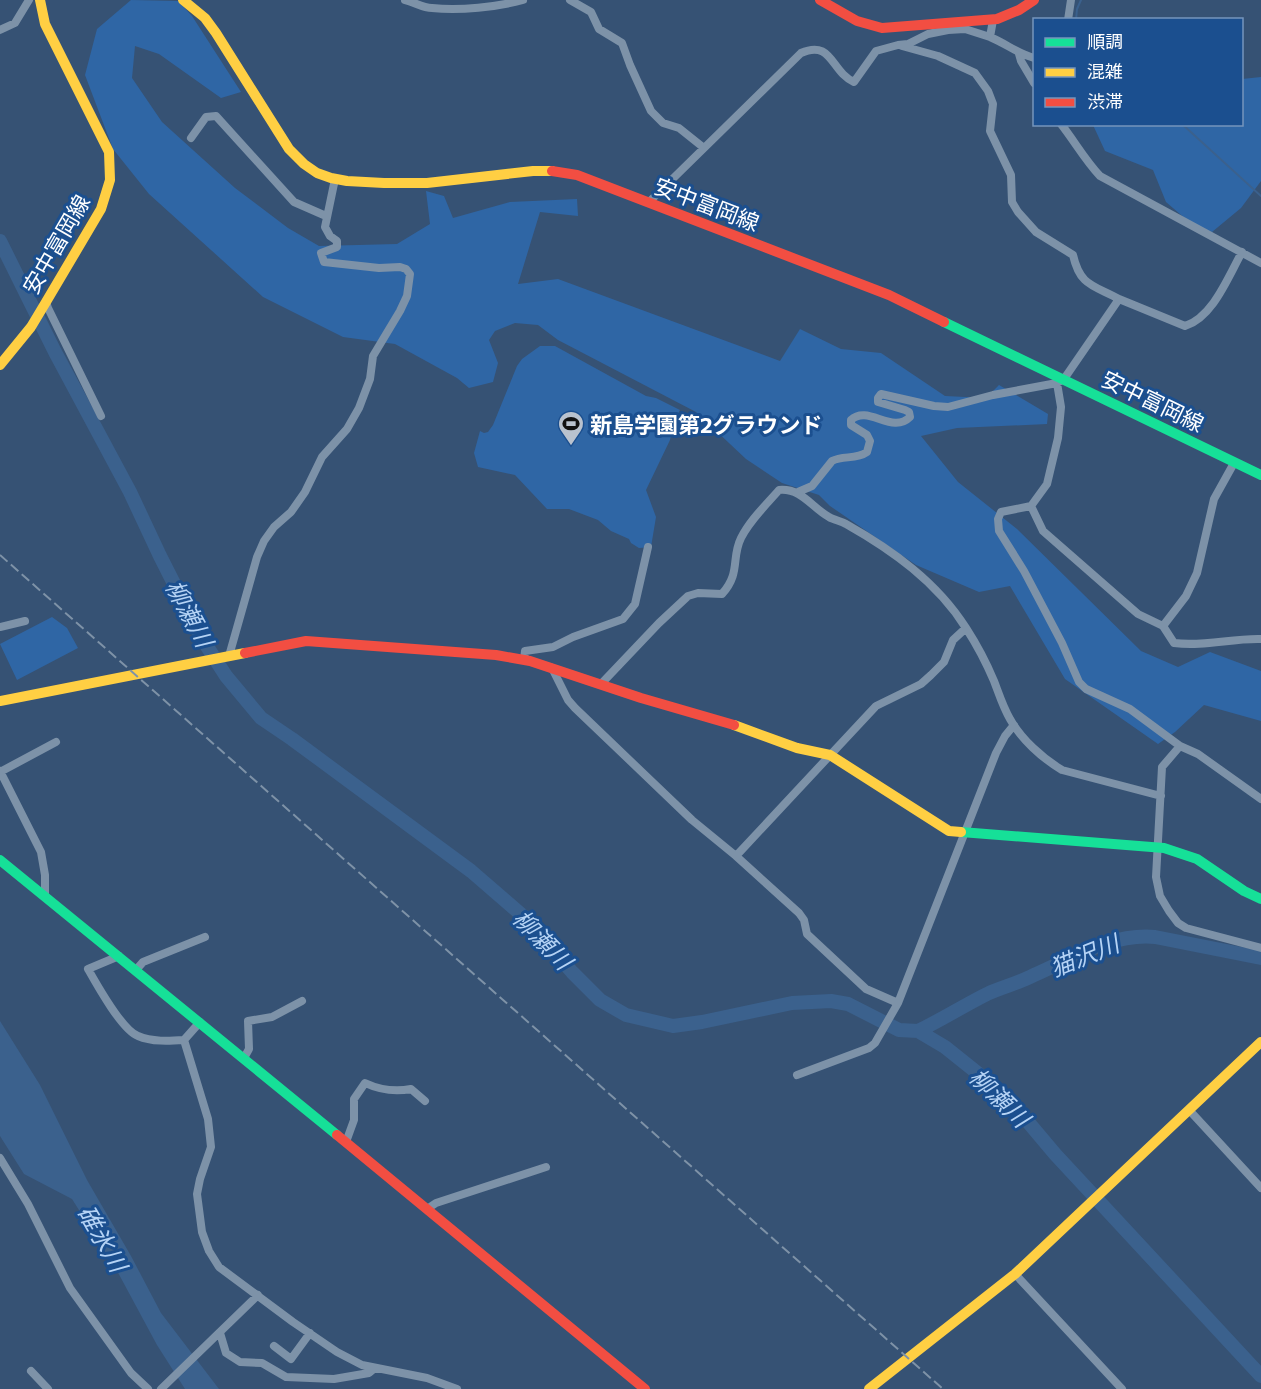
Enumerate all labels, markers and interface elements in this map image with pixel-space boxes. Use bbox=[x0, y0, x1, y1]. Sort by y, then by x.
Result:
legend bbox=[1033, 18, 1243, 126]
text: 順調 bbox=[1087, 30, 1123, 52]
text: 混雑 bbox=[1087, 60, 1123, 82]
text: 渋滞 bbox=[1087, 90, 1123, 112]
street label: 安中富岡線 bbox=[651, 172, 763, 236]
street label: 安中富岡線 bbox=[17, 190, 95, 298]
street label: 安中富岡線 bbox=[1098, 365, 1208, 437]
sports icon: 新島学園第2グラウンド bbox=[556, 409, 586, 447]
place label: 新島学園第2グラウンド bbox=[590, 411, 823, 438]
water label: 柳瀬川 bbox=[160, 574, 221, 654]
water label: 柳瀬川 bbox=[508, 903, 581, 977]
water label: 猫沢川 bbox=[1045, 927, 1126, 982]
water label: 柳瀬川 bbox=[964, 1062, 1038, 1135]
water label: 碓氷川 bbox=[72, 1200, 135, 1279]

